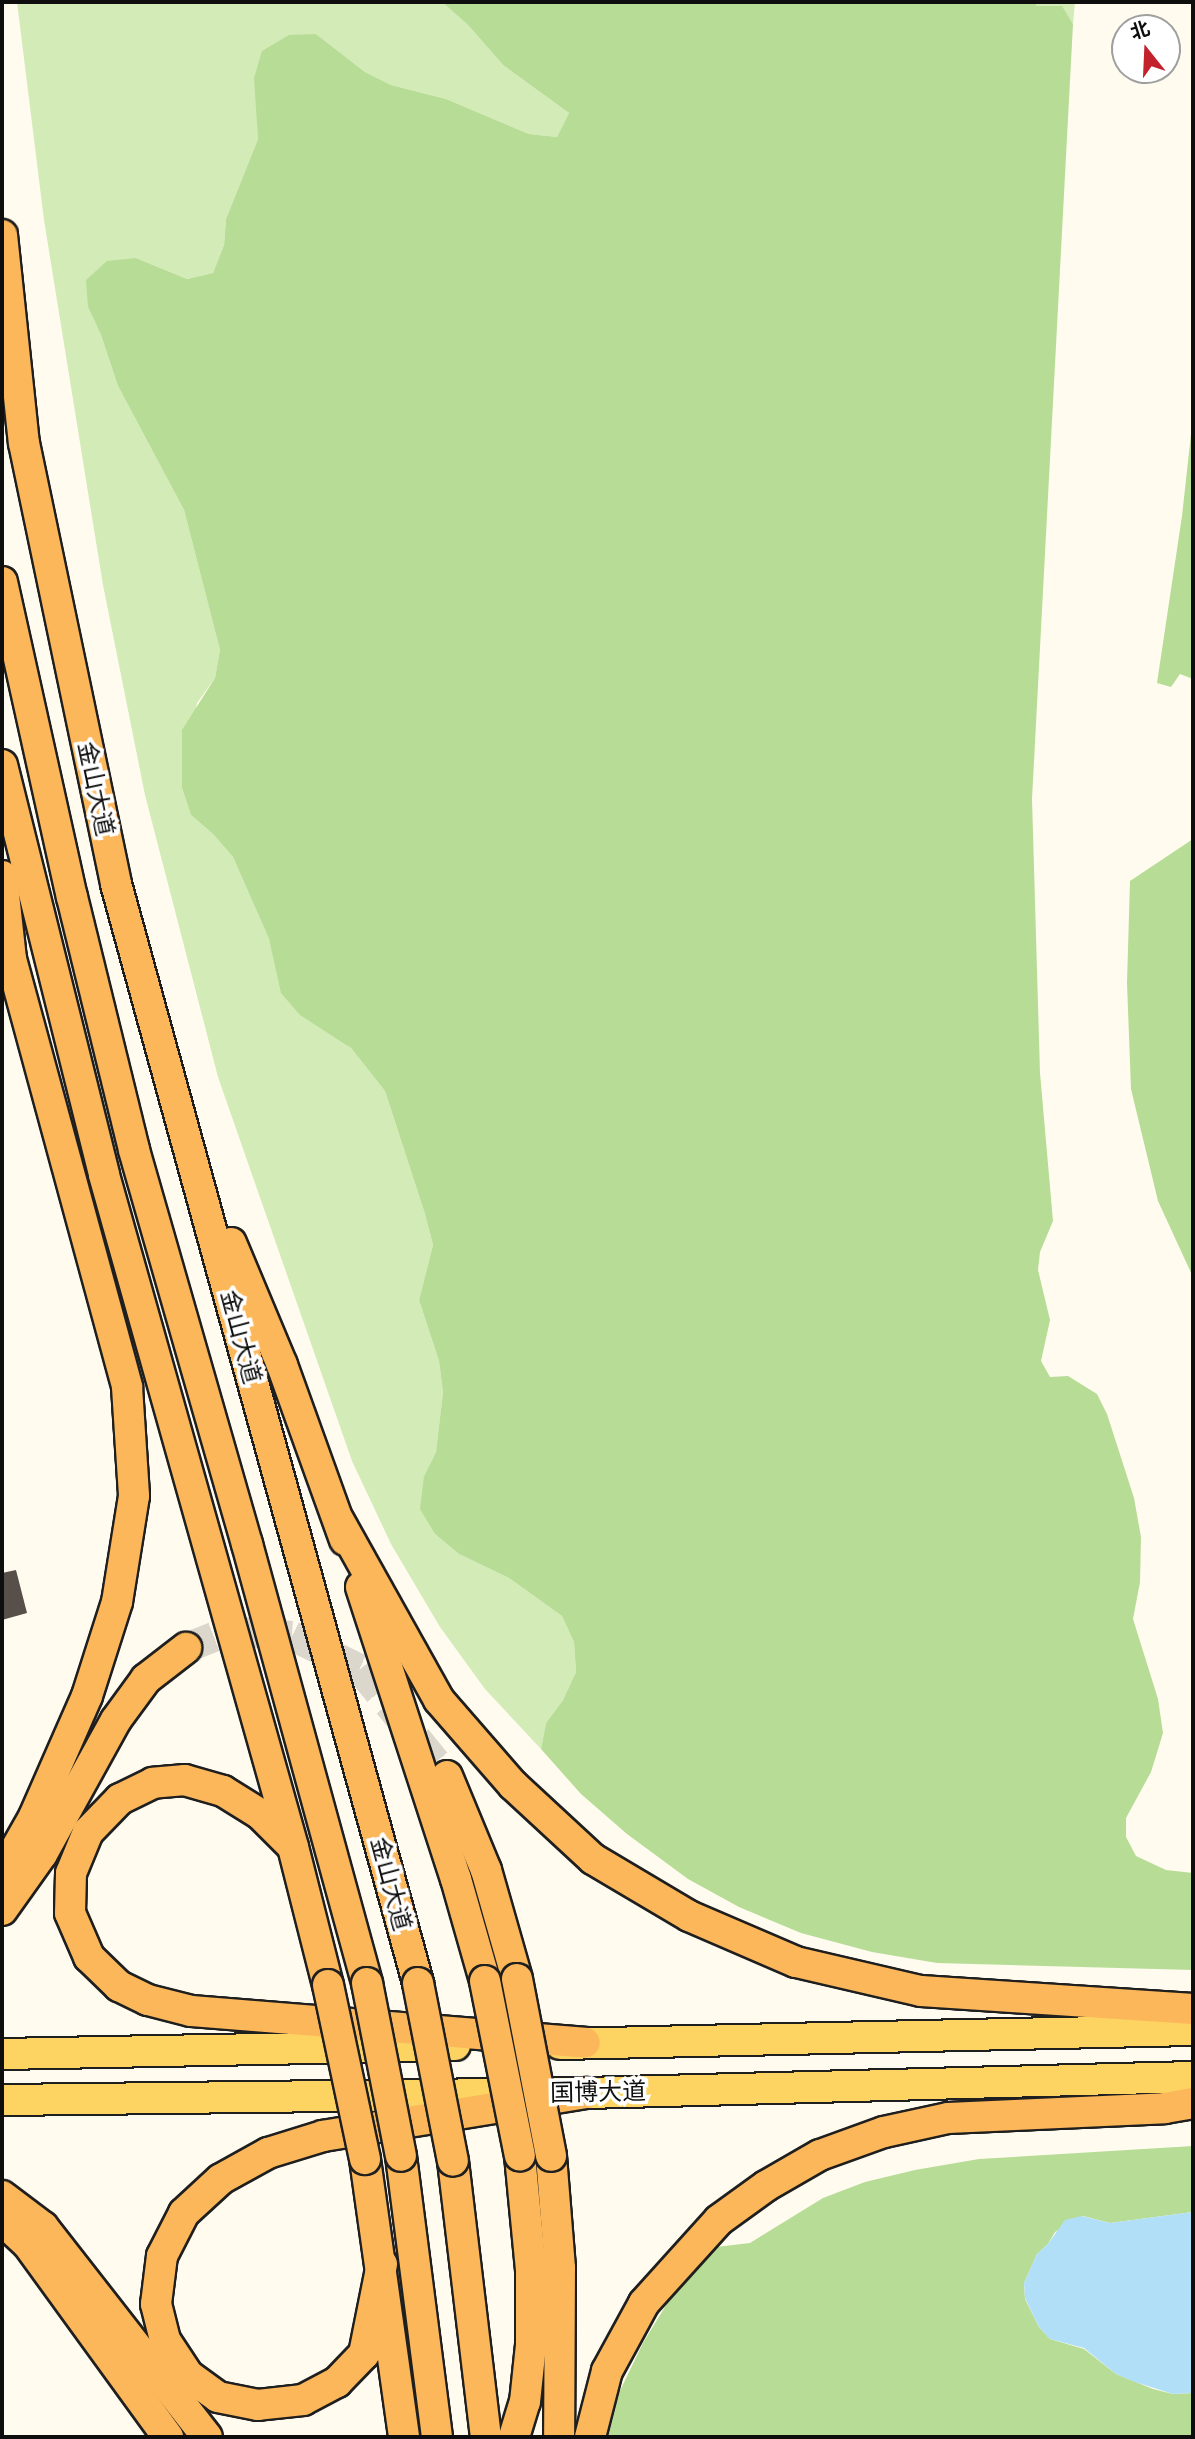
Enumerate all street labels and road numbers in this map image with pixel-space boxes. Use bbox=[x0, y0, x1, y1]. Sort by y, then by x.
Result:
street label: 金山大道 bbox=[72, 739, 120, 839]
street label: 金山大道 bbox=[215, 1287, 267, 1387]
street label: 金山大道 bbox=[365, 1834, 417, 1934]
street label: 国博大道 bbox=[550, 2077, 646, 2107]

